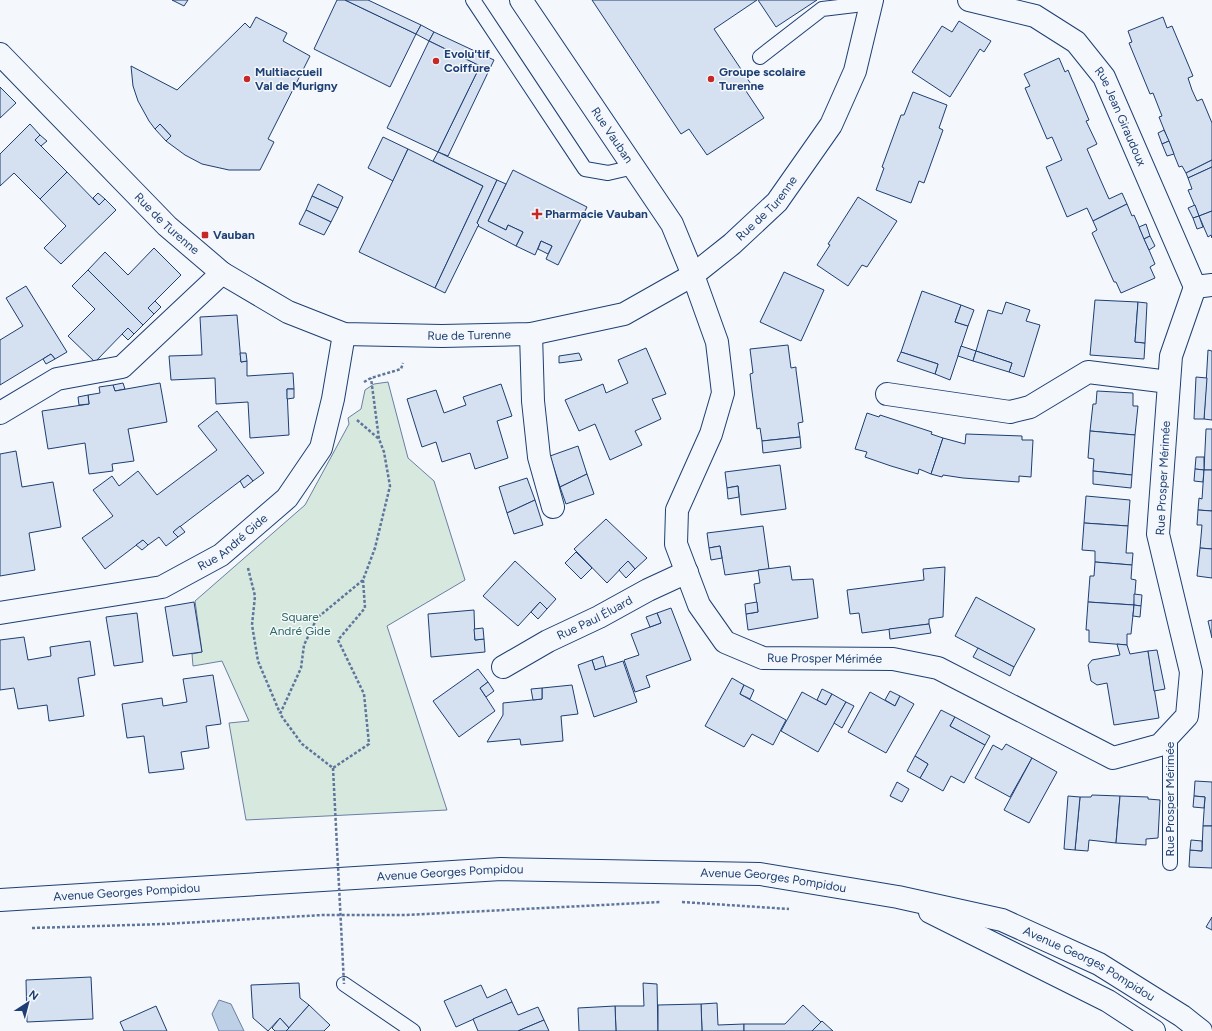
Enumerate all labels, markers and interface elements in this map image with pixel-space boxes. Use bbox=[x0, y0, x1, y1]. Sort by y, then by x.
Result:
place label: Evolu'tif Coiffure bbox=[444, 47, 491, 75]
marker: Evolu'tif Coiffure bbox=[431, 56, 441, 66]
street label: Rue Jean Giraudoux bbox=[1092, 64, 1149, 169]
place label: Multiaccueil Val de Murigny bbox=[255, 65, 338, 93]
place label: Groupe scolaire Turenne bbox=[719, 65, 806, 93]
marker: Multiaccueil Val de Murigny bbox=[242, 74, 252, 84]
marker: Groupe scolaire Turenne bbox=[706, 74, 716, 84]
street label: Rue Vauban bbox=[588, 105, 636, 166]
street label: Rue de Turenne bbox=[733, 173, 800, 244]
street label: Rue de Turenne bbox=[132, 190, 202, 258]
place label: Pharmacie Vauban bbox=[545, 207, 648, 221]
marker: Pharmacie Vauban bbox=[532, 209, 542, 219]
place label: Vauban bbox=[213, 228, 255, 242]
marker: Vauban bbox=[200, 230, 210, 240]
street label: Rue de Turenne bbox=[427, 327, 511, 343]
street label: Rue Prosper Mérimée bbox=[1153, 420, 1173, 536]
street label: Rue André Gide bbox=[195, 511, 271, 573]
street label: Rue Paul Éluard bbox=[555, 593, 635, 643]
park label: Square André Gide bbox=[270, 610, 331, 638]
street label: Rue Prosper Mérimée bbox=[767, 651, 882, 666]
street label: Rue Prosper Mérimée bbox=[1163, 741, 1177, 856]
street label: Avenue Georges Pompidou bbox=[376, 862, 524, 884]
street label: Avenue Georges Pompidou bbox=[700, 866, 848, 895]
street label: Avenue Georges Pompidou bbox=[53, 881, 201, 904]
street label: Avenue Georges Pompidou bbox=[1021, 924, 1157, 1004]
north arrow bbox=[8, 983, 48, 1023]
text: N bbox=[26, 988, 41, 1003]

